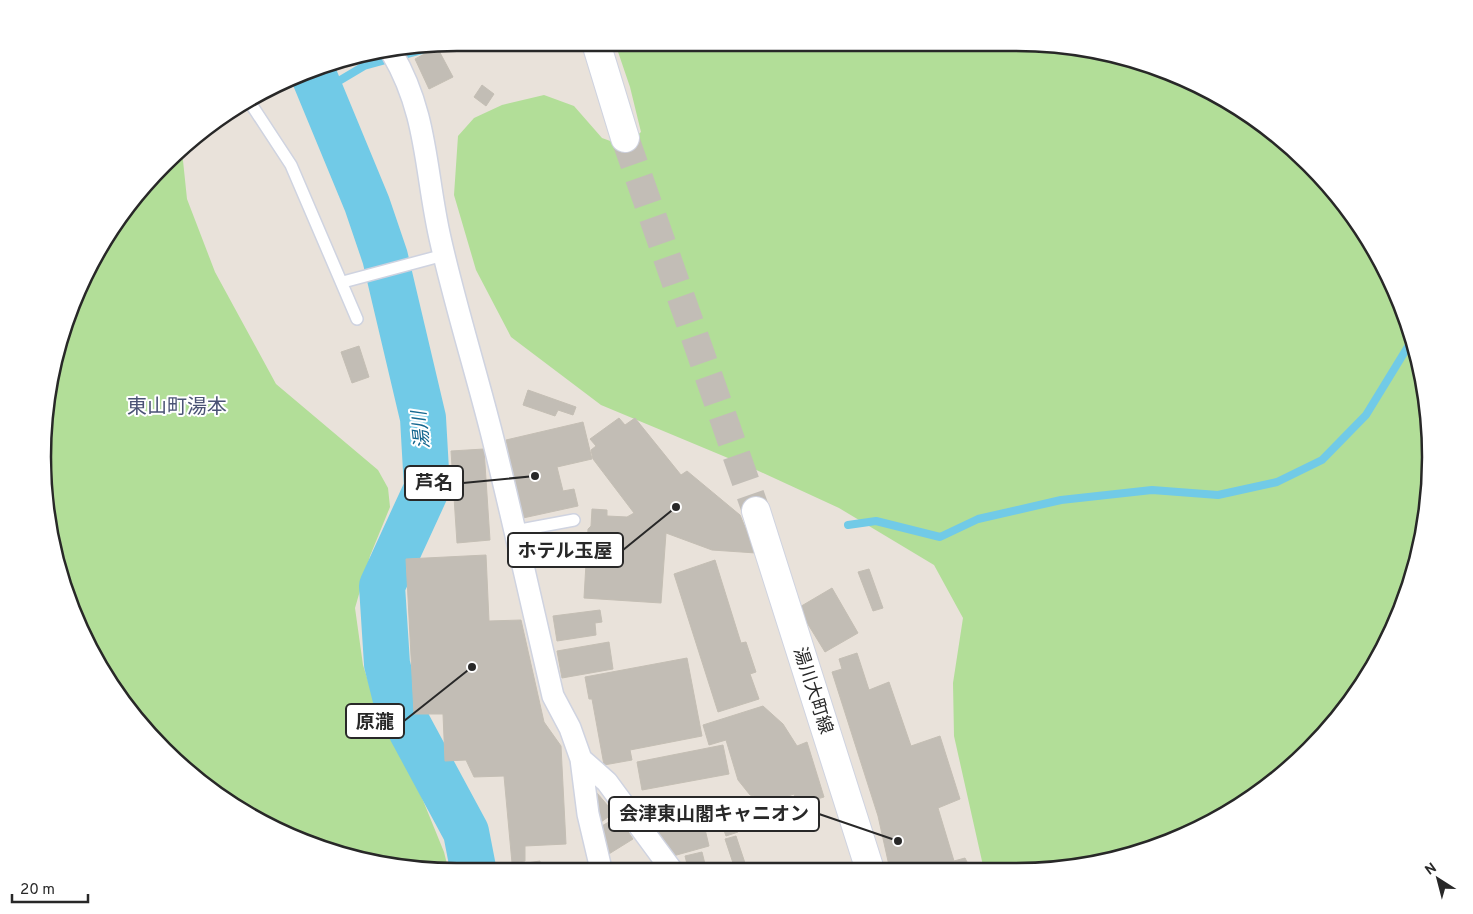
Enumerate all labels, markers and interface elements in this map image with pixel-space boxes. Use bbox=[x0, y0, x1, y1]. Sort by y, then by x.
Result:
district label: 東山町湯本 bbox=[127, 395, 227, 421]
water label: 湯川 bbox=[408, 408, 436, 450]
callout: 芦名 bbox=[405, 466, 463, 500]
text: 芦名 bbox=[415, 472, 453, 496]
callout: ホテル玉屋 bbox=[508, 533, 623, 567]
text: ホテル玉屋 bbox=[517, 540, 613, 564]
street label: 湯川大町線 bbox=[787, 645, 837, 737]
callout: 原瀧 bbox=[346, 704, 404, 738]
text: 原瀧 bbox=[356, 711, 394, 735]
callout: 会津東山閣キャニオン bbox=[609, 797, 819, 831]
text: 会津東山閣キャニオン bbox=[619, 803, 809, 827]
north arrow bbox=[1413, 854, 1463, 904]
text: N bbox=[1422, 860, 1440, 880]
scale bar bbox=[12, 872, 89, 904]
text: 20 m bbox=[20, 881, 55, 900]

